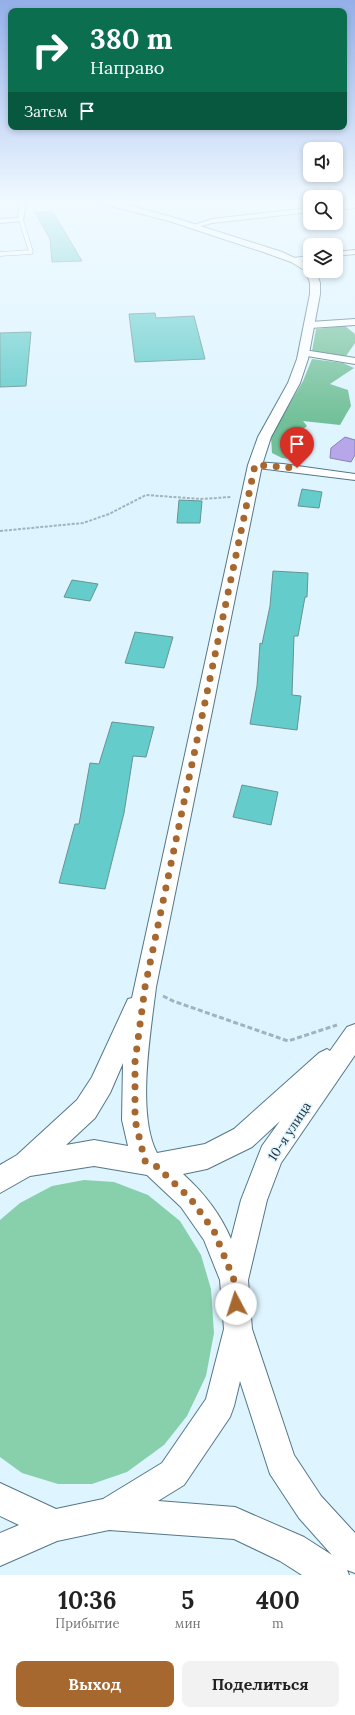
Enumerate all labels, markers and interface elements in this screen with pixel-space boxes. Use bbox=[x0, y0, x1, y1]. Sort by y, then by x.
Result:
text: 380 m bbox=[90, 21, 173, 57]
icon: right bbox=[24, 24, 76, 76]
text: Направо bbox=[90, 56, 164, 79]
icon: arrive bbox=[76, 100, 98, 122]
text: Затем bbox=[24, 102, 68, 121]
map controls bbox=[303, 142, 343, 278]
button: sound bbox=[303, 142, 343, 182]
button: search bbox=[303, 190, 343, 230]
button: layers bbox=[303, 238, 343, 278]
pin bbox=[280, 427, 314, 468]
icon: arrive bbox=[286, 433, 308, 455]
street label: 10-я улица bbox=[264, 1098, 315, 1164]
position arrow bbox=[215, 1283, 257, 1325]
text: 10:36 bbox=[58, 1585, 117, 1616]
text: 5 bbox=[181, 1585, 194, 1616]
text: 400 bbox=[256, 1585, 300, 1616]
text: Прибытие bbox=[55, 1615, 119, 1632]
text: мин bbox=[175, 1615, 201, 1632]
text: m bbox=[272, 1615, 284, 1632]
button: Выход bbox=[16, 1661, 174, 1707]
button: Поделиться bbox=[182, 1661, 339, 1707]

